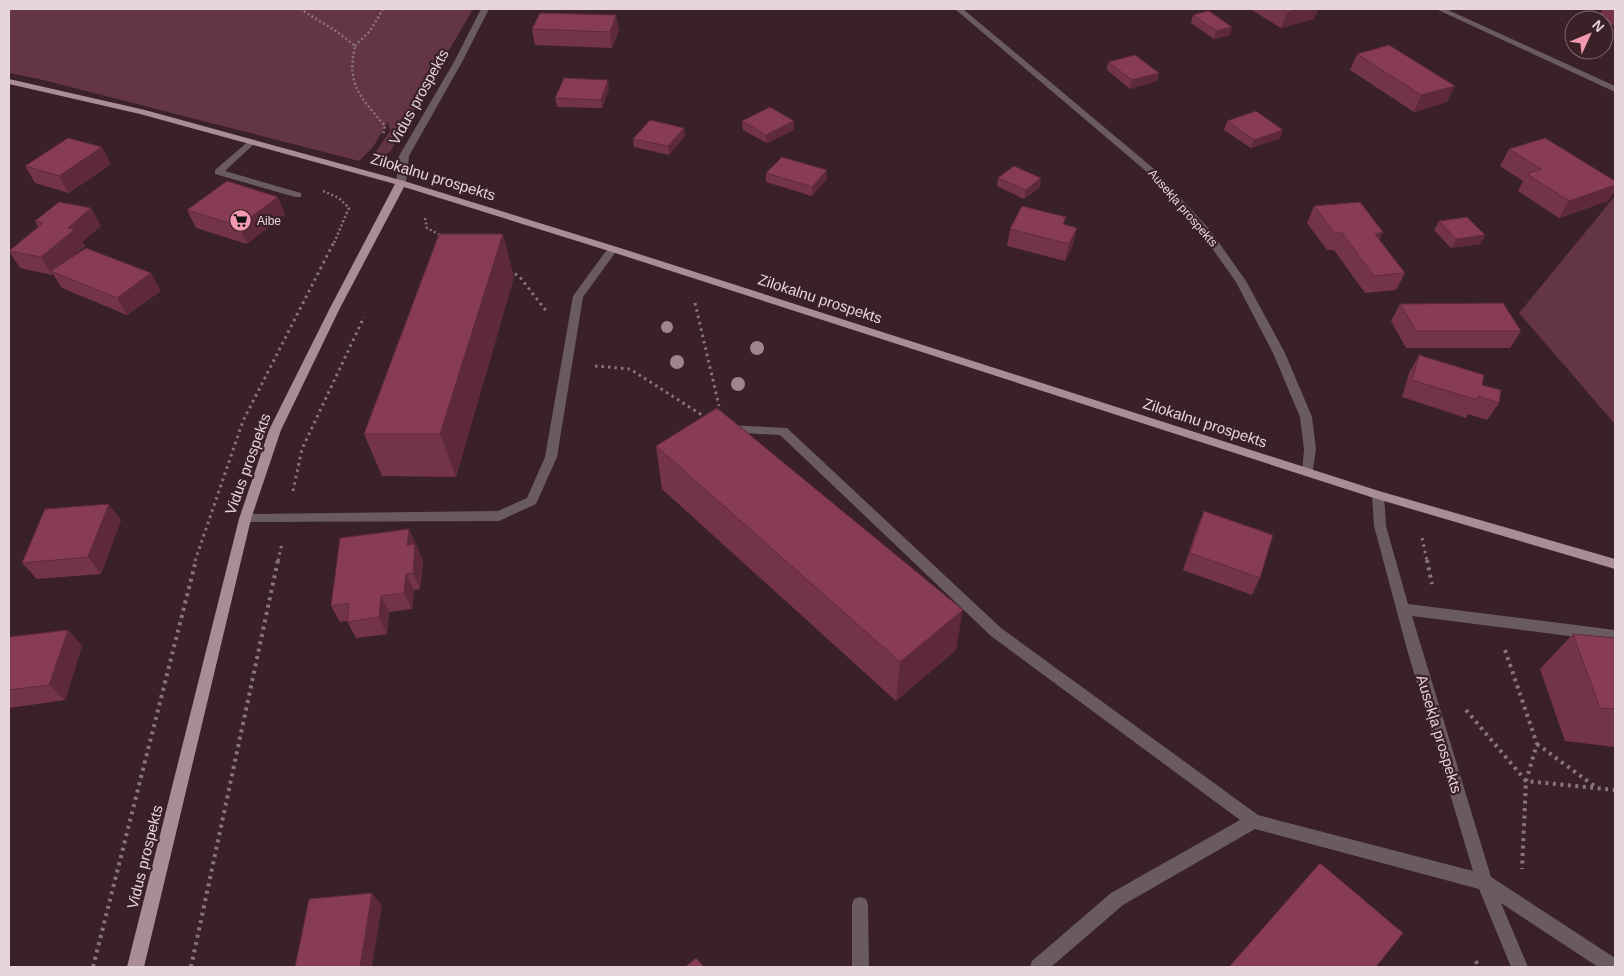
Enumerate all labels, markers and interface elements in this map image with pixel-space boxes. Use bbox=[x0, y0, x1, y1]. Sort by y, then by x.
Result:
north arrow bbox=[1564, 10, 1614, 60]
text: N bbox=[1589, 17, 1608, 35]
street label: Vidus prospekts bbox=[385, 46, 452, 147]
street label: Zilokalnu prospekts bbox=[369, 150, 497, 204]
street label: Ausekļa prospekts bbox=[1146, 166, 1220, 250]
supermarket icon: Aibe bbox=[229, 209, 253, 233]
place label: Aibe bbox=[257, 214, 281, 228]
street label: Zilokalnu prospekts bbox=[756, 270, 884, 327]
street label: Zilokalnu prospekts bbox=[1141, 394, 1269, 451]
street label: Vidus prospekts bbox=[221, 411, 274, 517]
street label: Ausekļa prospekts bbox=[1413, 673, 1466, 795]
street label: Vidus prospekts bbox=[123, 803, 166, 911]

